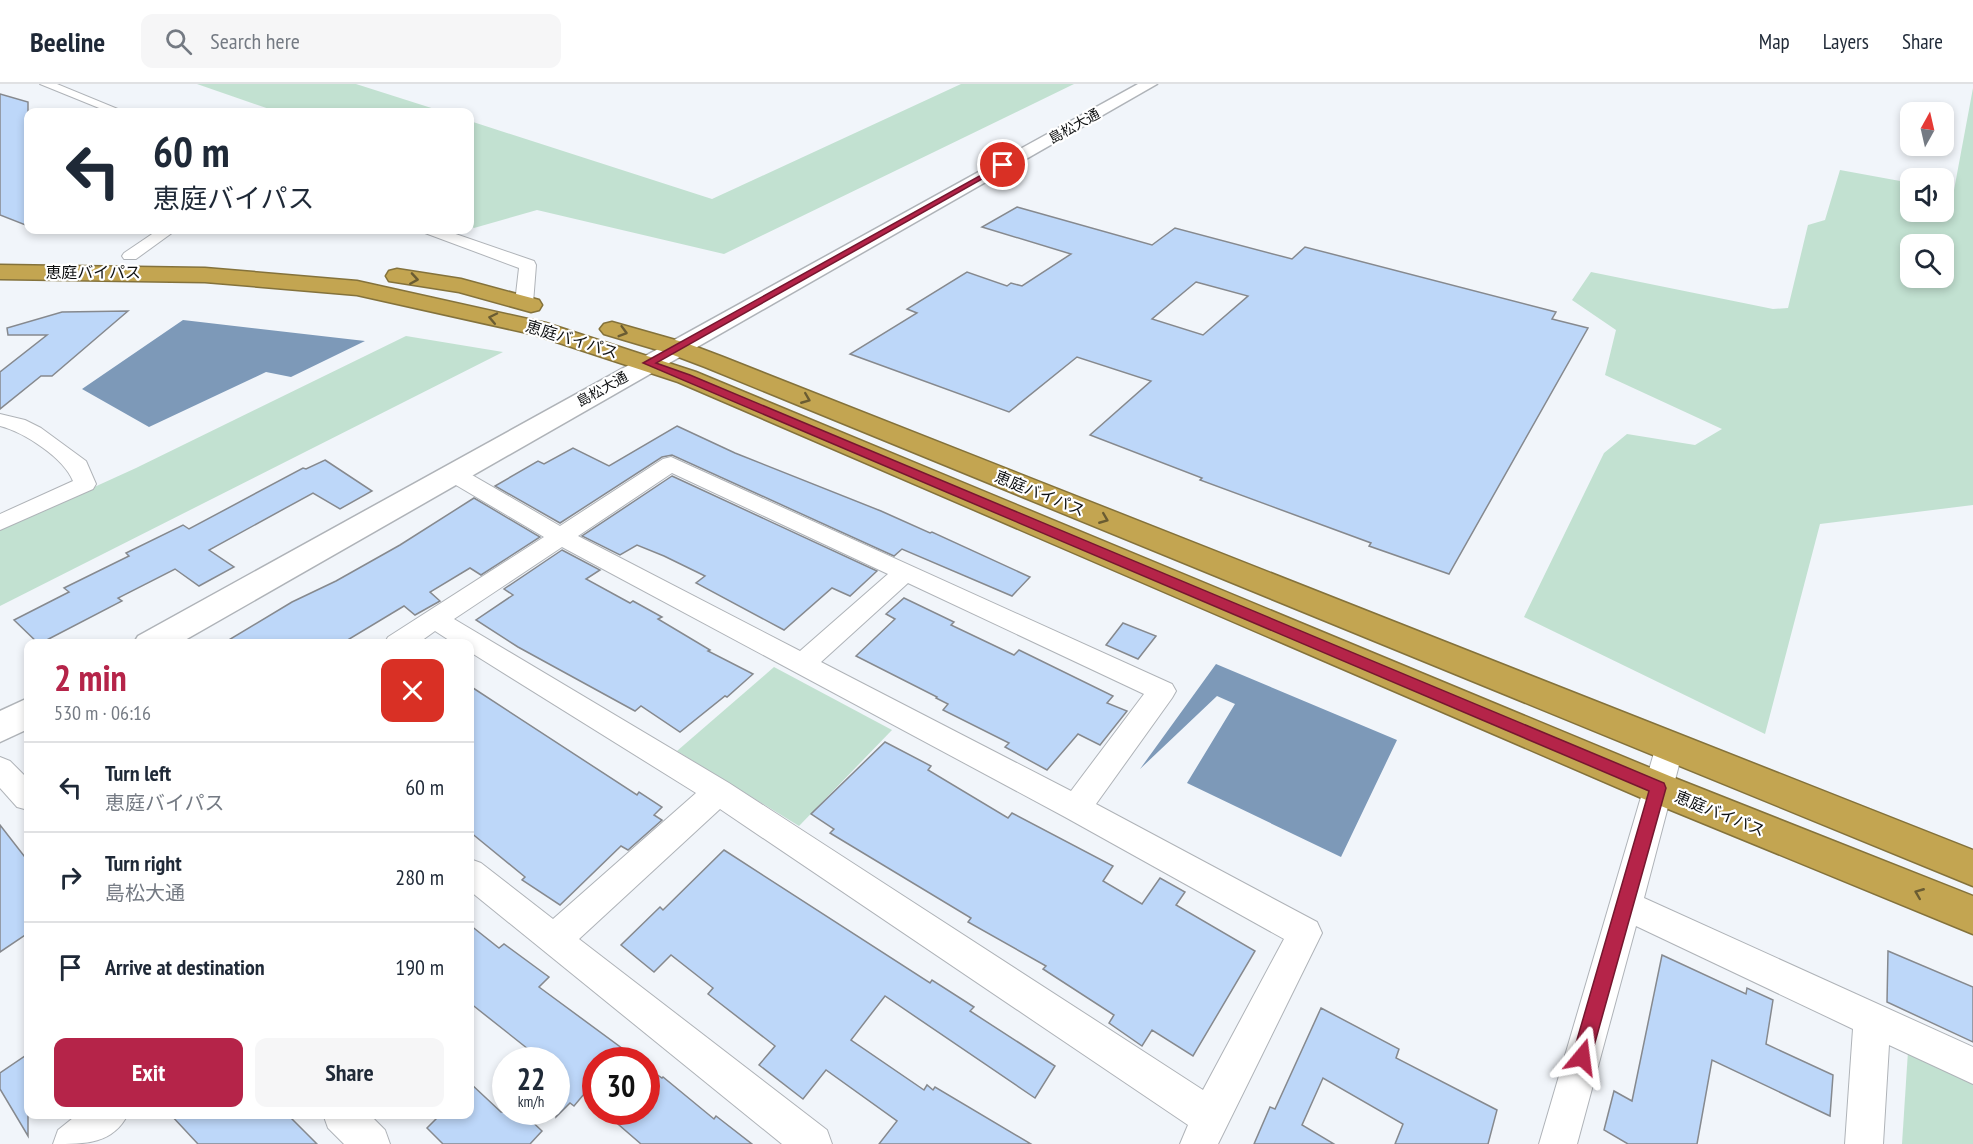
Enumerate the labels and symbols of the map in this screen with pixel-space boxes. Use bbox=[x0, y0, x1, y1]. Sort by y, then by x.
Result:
north arrow bbox=[1900, 102, 1954, 156]
street label: 島松大通 bbox=[1045, 105, 1103, 147]
pin bbox=[977, 139, 1028, 190]
street label: 恵庭バイパス bbox=[45, 262, 141, 282]
one-way arrow bbox=[410, 272, 419, 284]
one-way arrow bbox=[488, 312, 498, 325]
street label: 恵庭バイパス bbox=[523, 315, 621, 363]
one-way arrow bbox=[617, 325, 628, 337]
street label: 島松大通 bbox=[573, 368, 631, 410]
one-way arrow bbox=[800, 392, 811, 404]
street label: 恵庭バイパス bbox=[992, 466, 1088, 520]
one-way arrow bbox=[1098, 512, 1109, 524]
street label: 恵庭バイパス bbox=[1672, 786, 1768, 840]
one-way arrow bbox=[1914, 888, 1925, 900]
position arrow bbox=[1550, 1025, 1614, 1089]
speed limit sign: 30 bbox=[582, 1047, 660, 1125]

